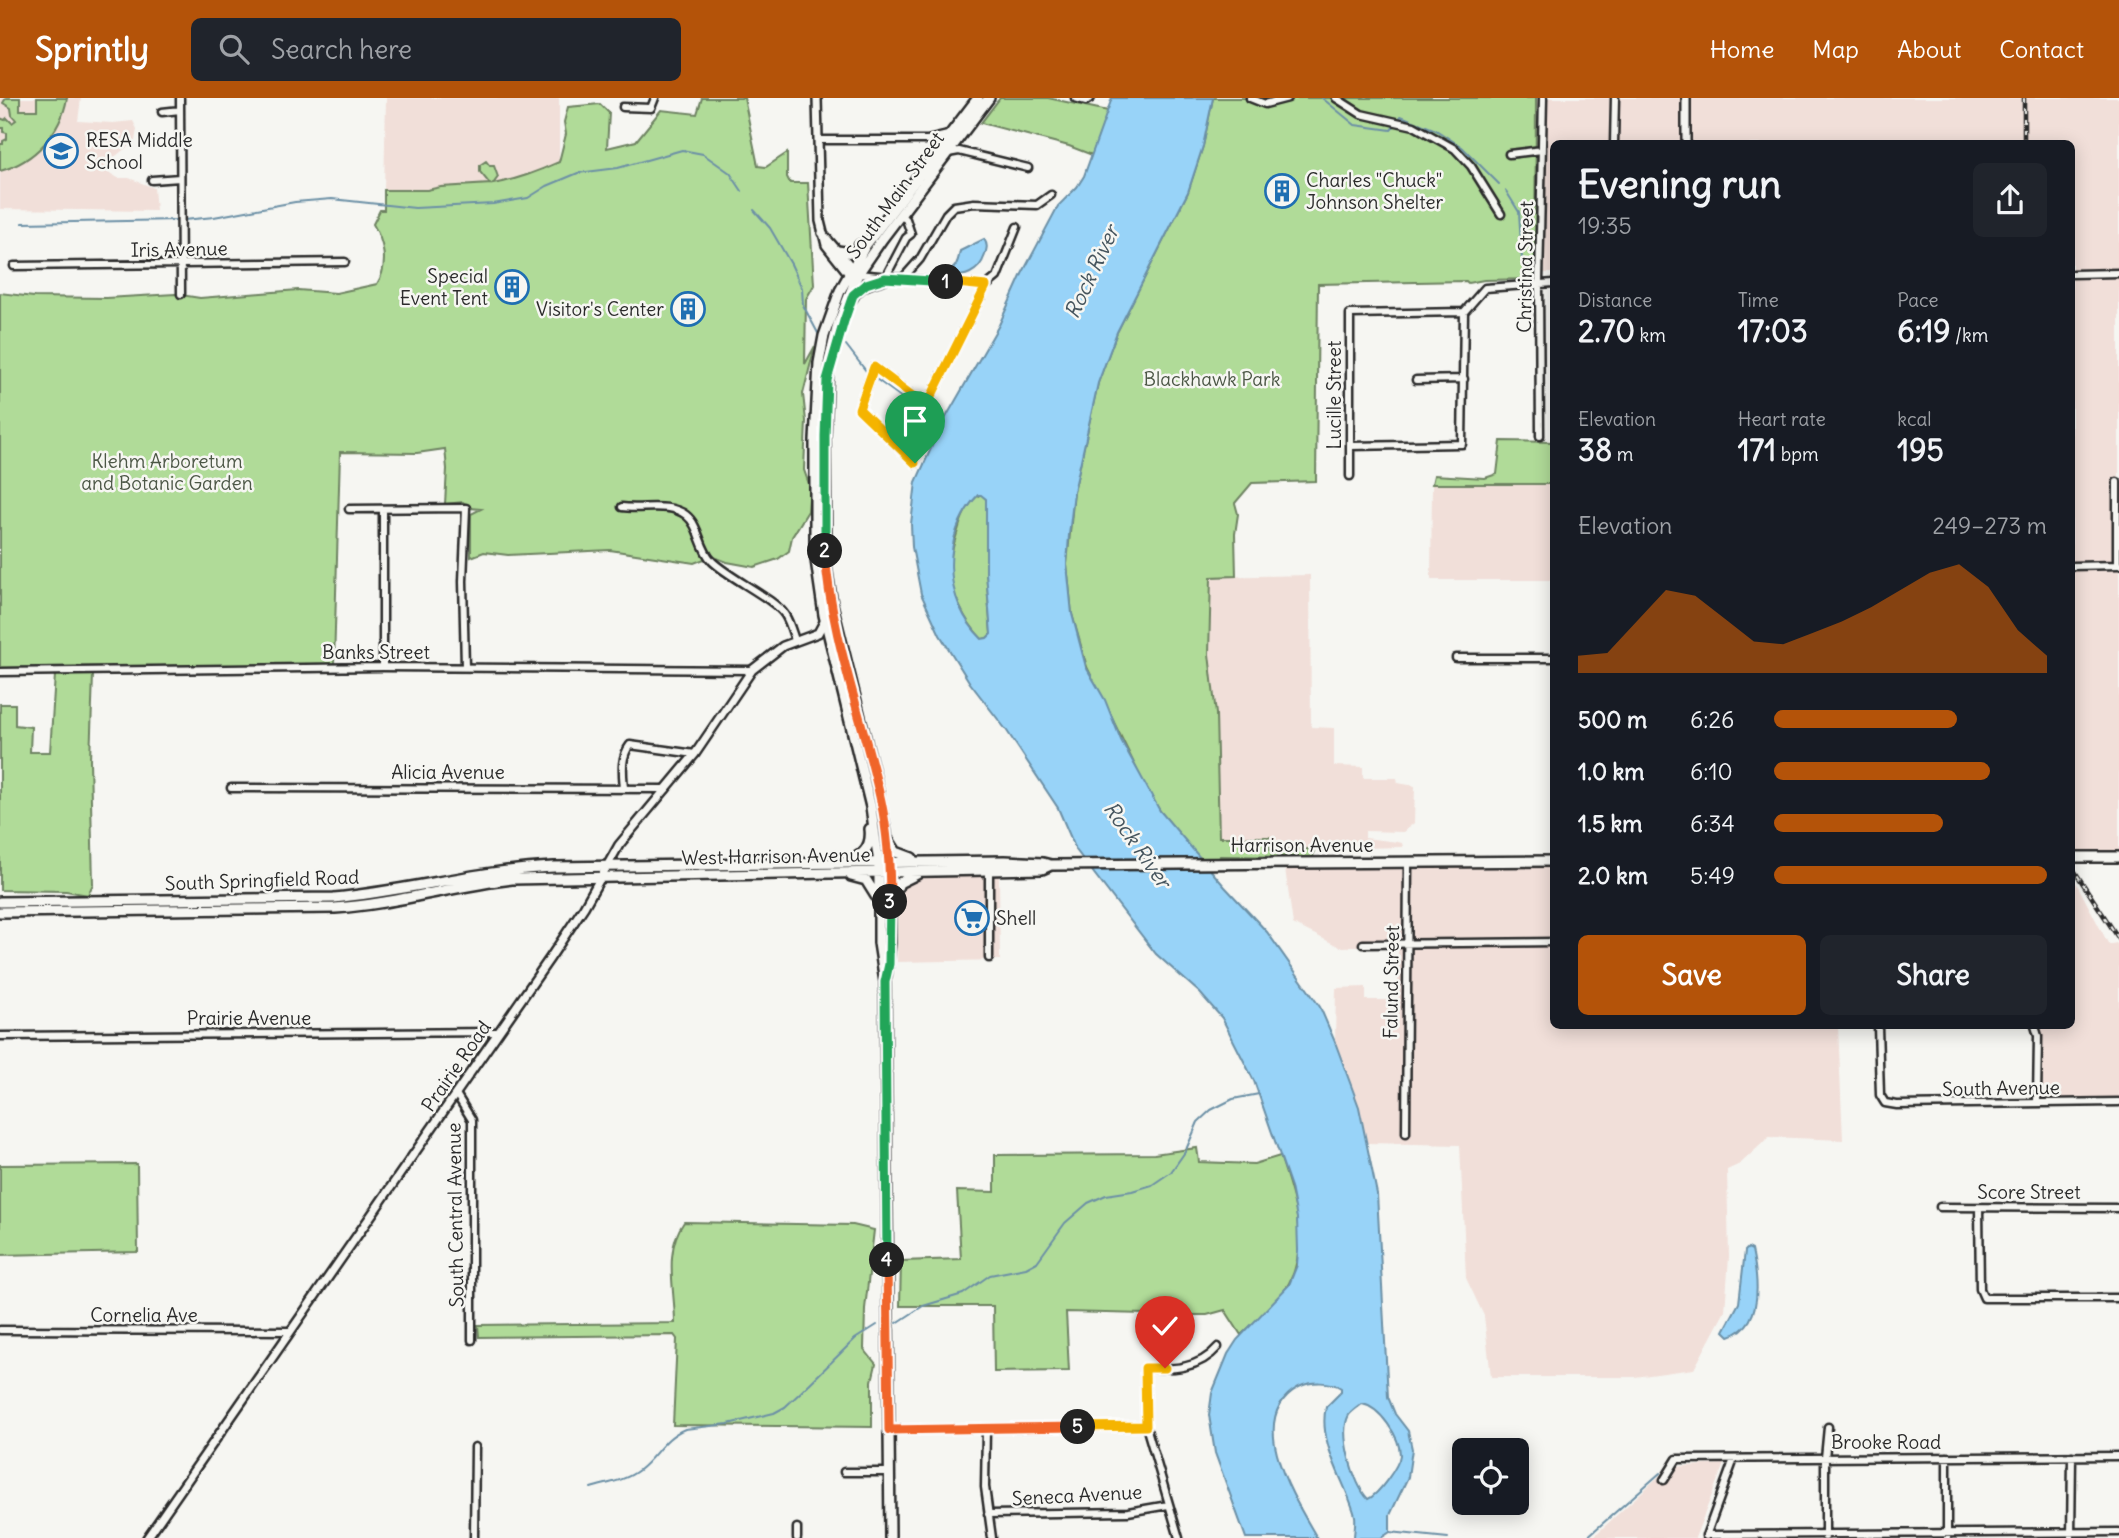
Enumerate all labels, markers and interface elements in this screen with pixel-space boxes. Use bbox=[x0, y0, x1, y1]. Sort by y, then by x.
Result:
search box bbox=[191, 18, 681, 81]
text: Sprintly bbox=[35, 28, 149, 70]
icon: search bbox=[215, 30, 253, 68]
text: Search here bbox=[271, 33, 412, 66]
text: Home bbox=[1710, 34, 1774, 64]
text: Map bbox=[1812, 34, 1859, 64]
text: About bbox=[1897, 34, 1961, 64]
text: Contact bbox=[1999, 34, 2084, 64]
street label: South Main Street bbox=[841, 127, 949, 263]
place label: RESA Middle School bbox=[86, 128, 193, 174]
school or university icon: RESA Middle School bbox=[42, 132, 80, 170]
text: Evening run bbox=[1578, 161, 1781, 208]
button: share bbox=[1973, 163, 2047, 237]
place label: Charles "Chuck" Johnson Shelter bbox=[1306, 168, 1444, 214]
building icon: Charles "Chuck" Johnson Shelter bbox=[1263, 172, 1301, 210]
street label: Christina Street bbox=[1512, 201, 1538, 333]
text: 19:35 bbox=[1578, 211, 1632, 240]
water label: Rock River bbox=[1058, 219, 1126, 323]
street label: Iris Avenue bbox=[130, 236, 228, 262]
place label: Special Event Tent bbox=[400, 264, 488, 310]
pin: 1 bbox=[928, 264, 964, 300]
building icon: Special Event Tent bbox=[493, 268, 531, 306]
text: 1 bbox=[942, 269, 949, 293]
text: Distance bbox=[1578, 288, 1652, 312]
text: Time bbox=[1738, 288, 1779, 312]
text: Pace bbox=[1897, 288, 1939, 312]
building icon: Visitor's Center bbox=[669, 290, 707, 328]
place label: Visitor's Center bbox=[536, 297, 664, 321]
text: 2.70 bbox=[1578, 312, 1635, 350]
text: 17:03 bbox=[1738, 312, 1808, 350]
text: 6:19 bbox=[1897, 312, 1951, 350]
text: km bbox=[1635, 323, 1666, 347]
text: /km bbox=[1951, 323, 1988, 347]
street label: Lucille Street bbox=[1322, 340, 1346, 450]
park label: Blackhawk Park bbox=[1143, 367, 1281, 391]
pin bbox=[885, 391, 945, 463]
icon: arrive bbox=[896, 402, 934, 440]
text: Elevation bbox=[1578, 407, 1656, 431]
text: Heart rate bbox=[1738, 407, 1826, 431]
text: kcal bbox=[1897, 407, 1932, 431]
text: 38 bbox=[1578, 431, 1612, 469]
text: 171 bbox=[1738, 431, 1776, 469]
text: 195 bbox=[1897, 431, 1944, 469]
text: m bbox=[1612, 442, 1634, 466]
text: bpm bbox=[1776, 442, 1819, 466]
park label: Klehm Arboretum and Botanic Garden bbox=[81, 449, 253, 495]
text: Elevation bbox=[1578, 511, 1672, 540]
text: 249–273 m bbox=[1933, 511, 2047, 540]
pin: 2 bbox=[808, 533, 842, 568]
text: 2 bbox=[819, 538, 830, 562]
street label: Banks Street bbox=[322, 640, 430, 664]
text: 500 m bbox=[1578, 705, 1647, 734]
text: 6:26 bbox=[1690, 705, 1734, 734]
text: 1.0 km bbox=[1578, 757, 1644, 786]
text: 6:10 bbox=[1690, 757, 1733, 786]
street label: Alicia Avenue bbox=[391, 760, 505, 784]
water label: Rock River bbox=[1098, 796, 1178, 895]
text: 1.5 km bbox=[1578, 809, 1643, 838]
text: 6:34 bbox=[1690, 809, 1735, 838]
street label: Harrison Avenue bbox=[1231, 833, 1373, 857]
street label: West Harrison Avenue bbox=[681, 842, 871, 870]
text: 2.0 km bbox=[1578, 861, 1648, 890]
text: 5:49 bbox=[1690, 861, 1735, 890]
street label: South Springfield Road bbox=[164, 865, 360, 895]
pin: 3 bbox=[872, 884, 908, 920]
text: 3 bbox=[884, 889, 895, 913]
supermarket icon: Shell bbox=[953, 899, 991, 937]
place label: Shell bbox=[996, 906, 1036, 930]
street label: Falund Street bbox=[1378, 925, 1404, 1039]
button: Save bbox=[1578, 935, 1806, 1015]
button: Share bbox=[1820, 935, 2047, 1015]
street label: Prairie Avenue bbox=[187, 1006, 311, 1030]
street label: Prairie Road bbox=[416, 1016, 496, 1116]
street label: South Avenue bbox=[1942, 1075, 2060, 1101]
street label: South Central Avenue bbox=[441, 1123, 469, 1307]
street label: Score Street bbox=[1977, 1180, 2081, 1204]
pin: 4 bbox=[870, 1242, 904, 1278]
text: 4 bbox=[881, 1247, 892, 1271]
pin bbox=[1135, 1296, 1195, 1368]
street label: Cornelia Ave bbox=[90, 1303, 198, 1327]
icon: check bbox=[1146, 1307, 1184, 1345]
pin: 5 bbox=[1060, 1410, 1096, 1444]
text: 5 bbox=[1072, 1414, 1083, 1438]
street label: Brooke Road bbox=[1831, 1430, 1941, 1454]
map controls bbox=[1452, 1438, 1529, 1515]
button: locate bbox=[1452, 1438, 1529, 1515]
street label: Seneca Avenue bbox=[1011, 1480, 1143, 1510]

